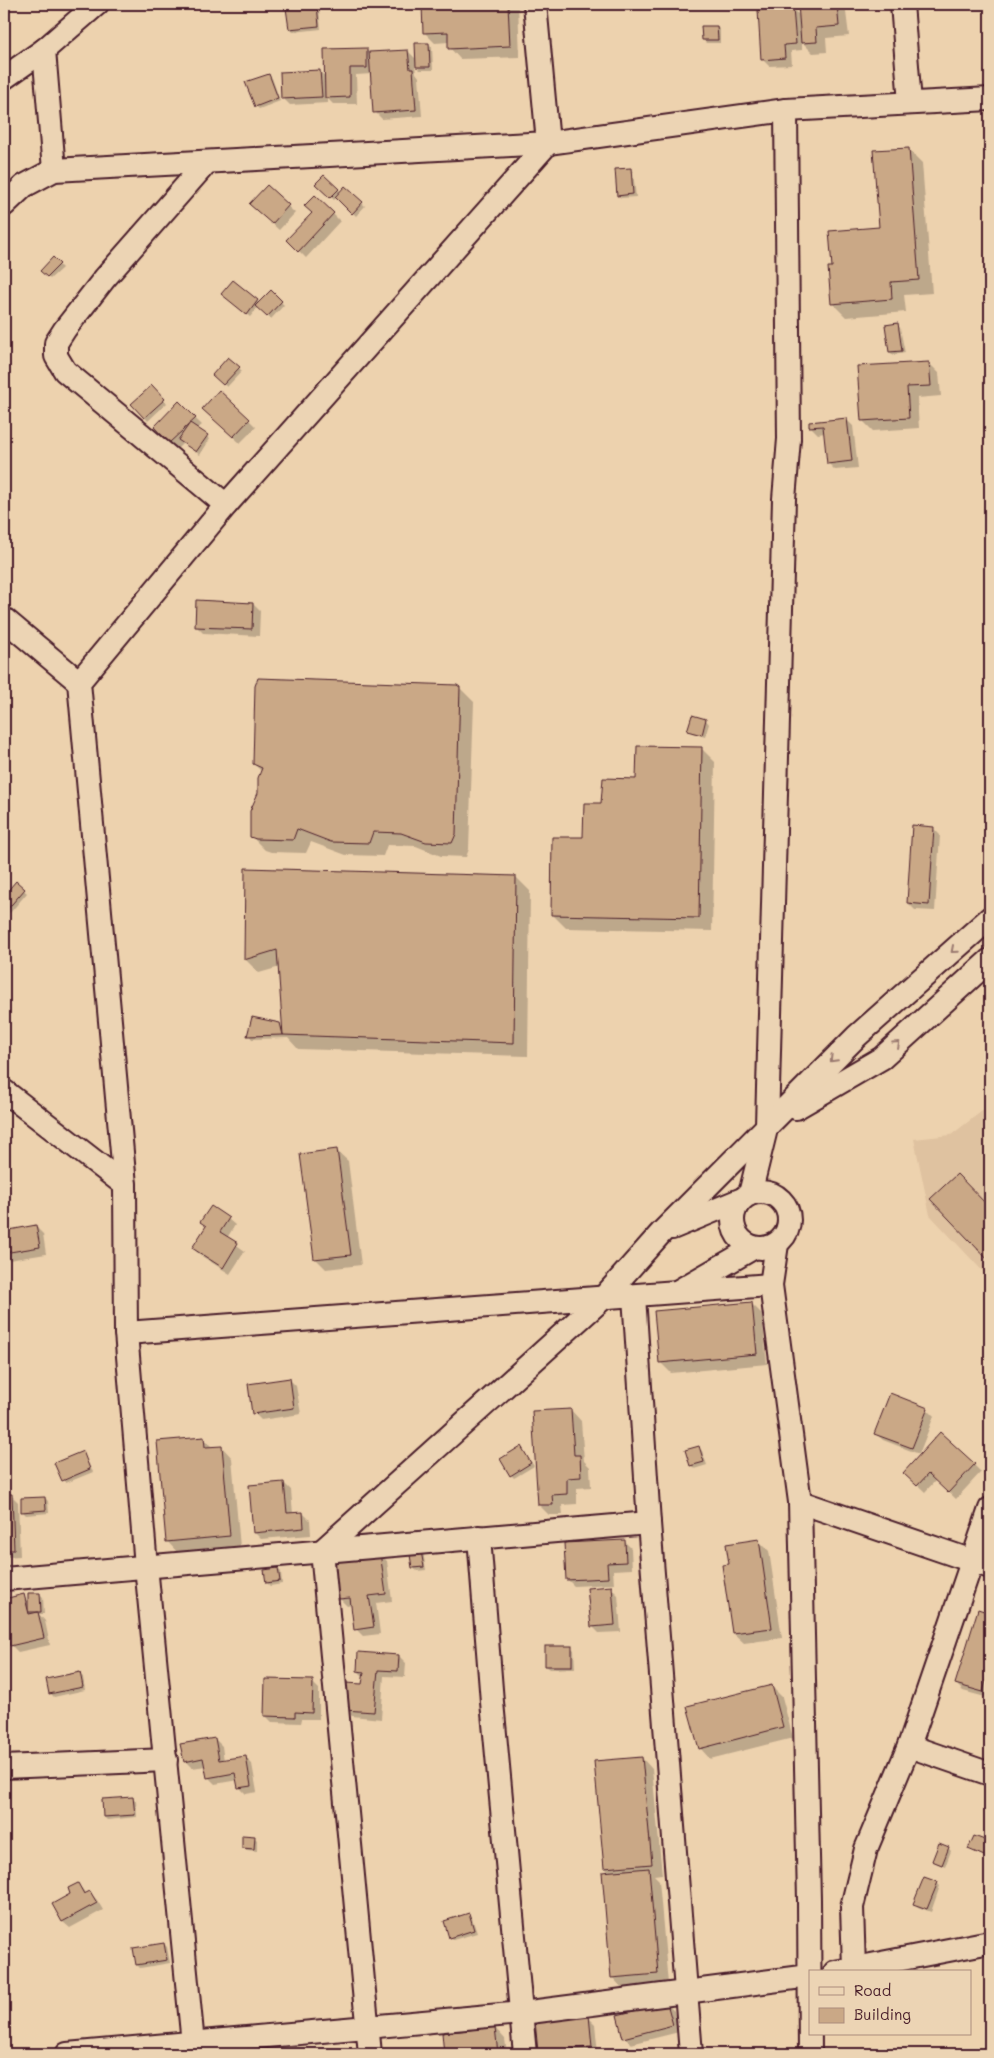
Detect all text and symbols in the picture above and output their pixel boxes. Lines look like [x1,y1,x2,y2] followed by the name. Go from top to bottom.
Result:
[950,944,959,953] one-way arrow
[892,1041,901,1050] one-way arrow
[830,1053,839,1062] one-way arrow
[809,1970,972,2036] legend
[854,1980,891,2000] text: Road
[854,2004,911,2024] text: Building

